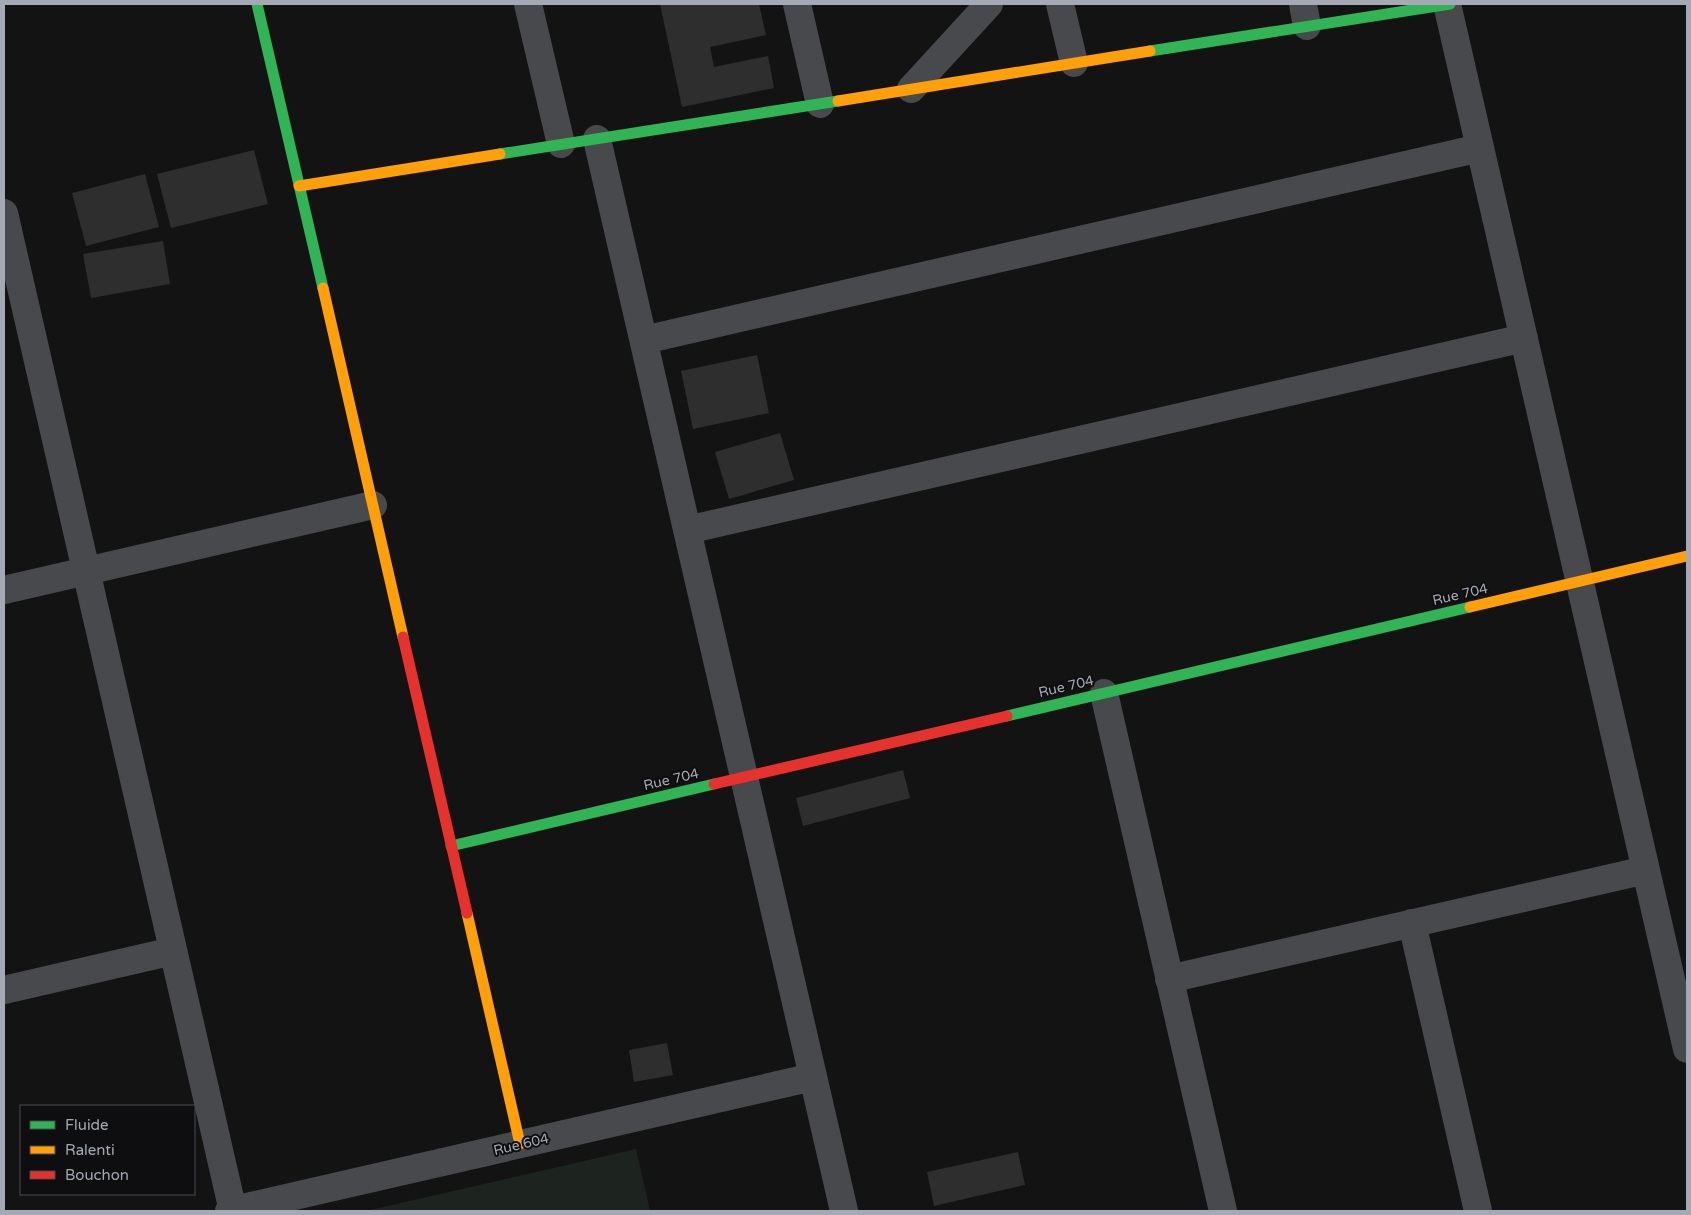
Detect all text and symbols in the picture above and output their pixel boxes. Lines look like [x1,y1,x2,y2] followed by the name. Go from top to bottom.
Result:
[1431,580,1490,609] street label: Rue 704
[1037,672,1096,701] street label: Rue 704
[642,765,701,794] street label: Rue 704
[20,1105,195,1195] legend
[65,1116,109,1134] text: Fluide
[492,1130,551,1159] street label: Rue 604
[65,1141,115,1159] text: Ralenti
[65,1166,129,1184] text: Bouchon

